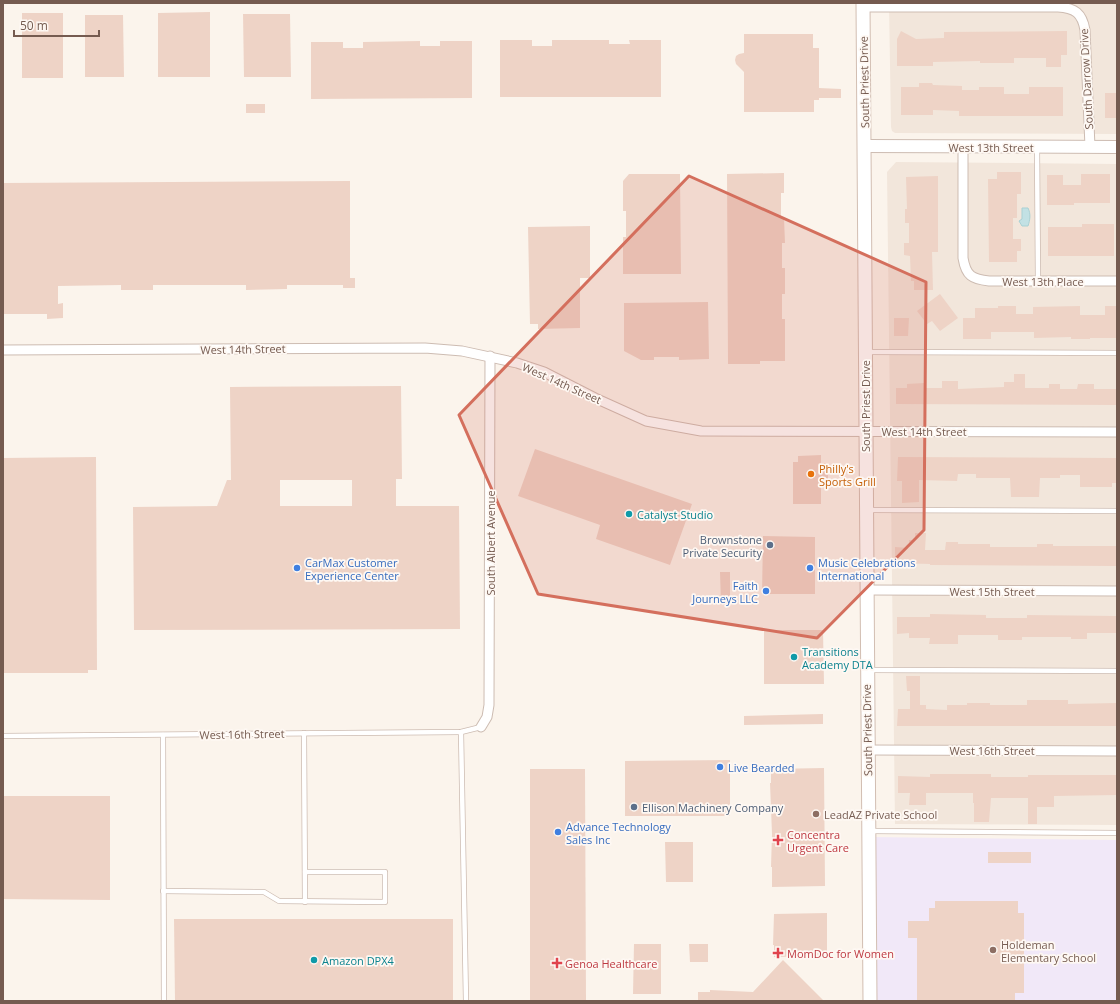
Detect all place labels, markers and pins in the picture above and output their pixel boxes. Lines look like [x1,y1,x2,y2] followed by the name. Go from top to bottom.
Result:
[819,461,876,489] place label: Philly's Sports Grill
[806,469,816,479] marker: Philly's Sports Grill
[637,507,714,522] place label: Catalyst Studio
[624,509,634,519] marker: Catalyst Studio
[683,532,762,560] place label: Brownstone Private Security
[765,540,775,550] marker: Brownstone Private Security
[305,555,399,583] place label: CarMax Customer Experience Center
[818,555,916,583] place label: Music Celebrations International
[292,563,302,573] marker: CarMax Customer Experience Center
[805,563,815,573] marker: Music Celebrations International
[691,578,758,606] place label: Faith Journeys LLC
[761,586,771,596] marker: Faith Journeys LLC
[802,644,873,672] place label: Transitions Academy DTA
[789,652,799,662] marker: Transitions Academy DTA
[728,760,795,775] place label: Live Bearded
[715,762,725,772] marker: Live Bearded
[642,800,784,815] place label: Ellison Machinery Company
[629,802,639,812] marker: Ellison Machinery Company
[824,807,937,822] place label: LeadAZ Private School
[811,809,821,819] marker: LeadAZ Private School
[566,819,671,847] place label: Advance Technology Sales Inc
[553,827,563,837] marker: Advance Technology Sales Inc
[787,827,849,855] place label: Concentra Urgent Care
[772,834,784,846] marker: Concentra Urgent Care
[1001,937,1096,965] place label: Holdeman Elementary School
[988,945,998,955] marker: Holdeman Elementary School
[787,946,894,961] place label: MomDoc for Women
[772,947,784,959] marker: MomDoc for Women
[322,953,395,968] place label: Amazon DPX4
[309,955,319,965] marker: Amazon DPX4
[565,956,657,971] place label: Genoa Healthcare
[552,958,562,968] marker: Genoa Healthcare

